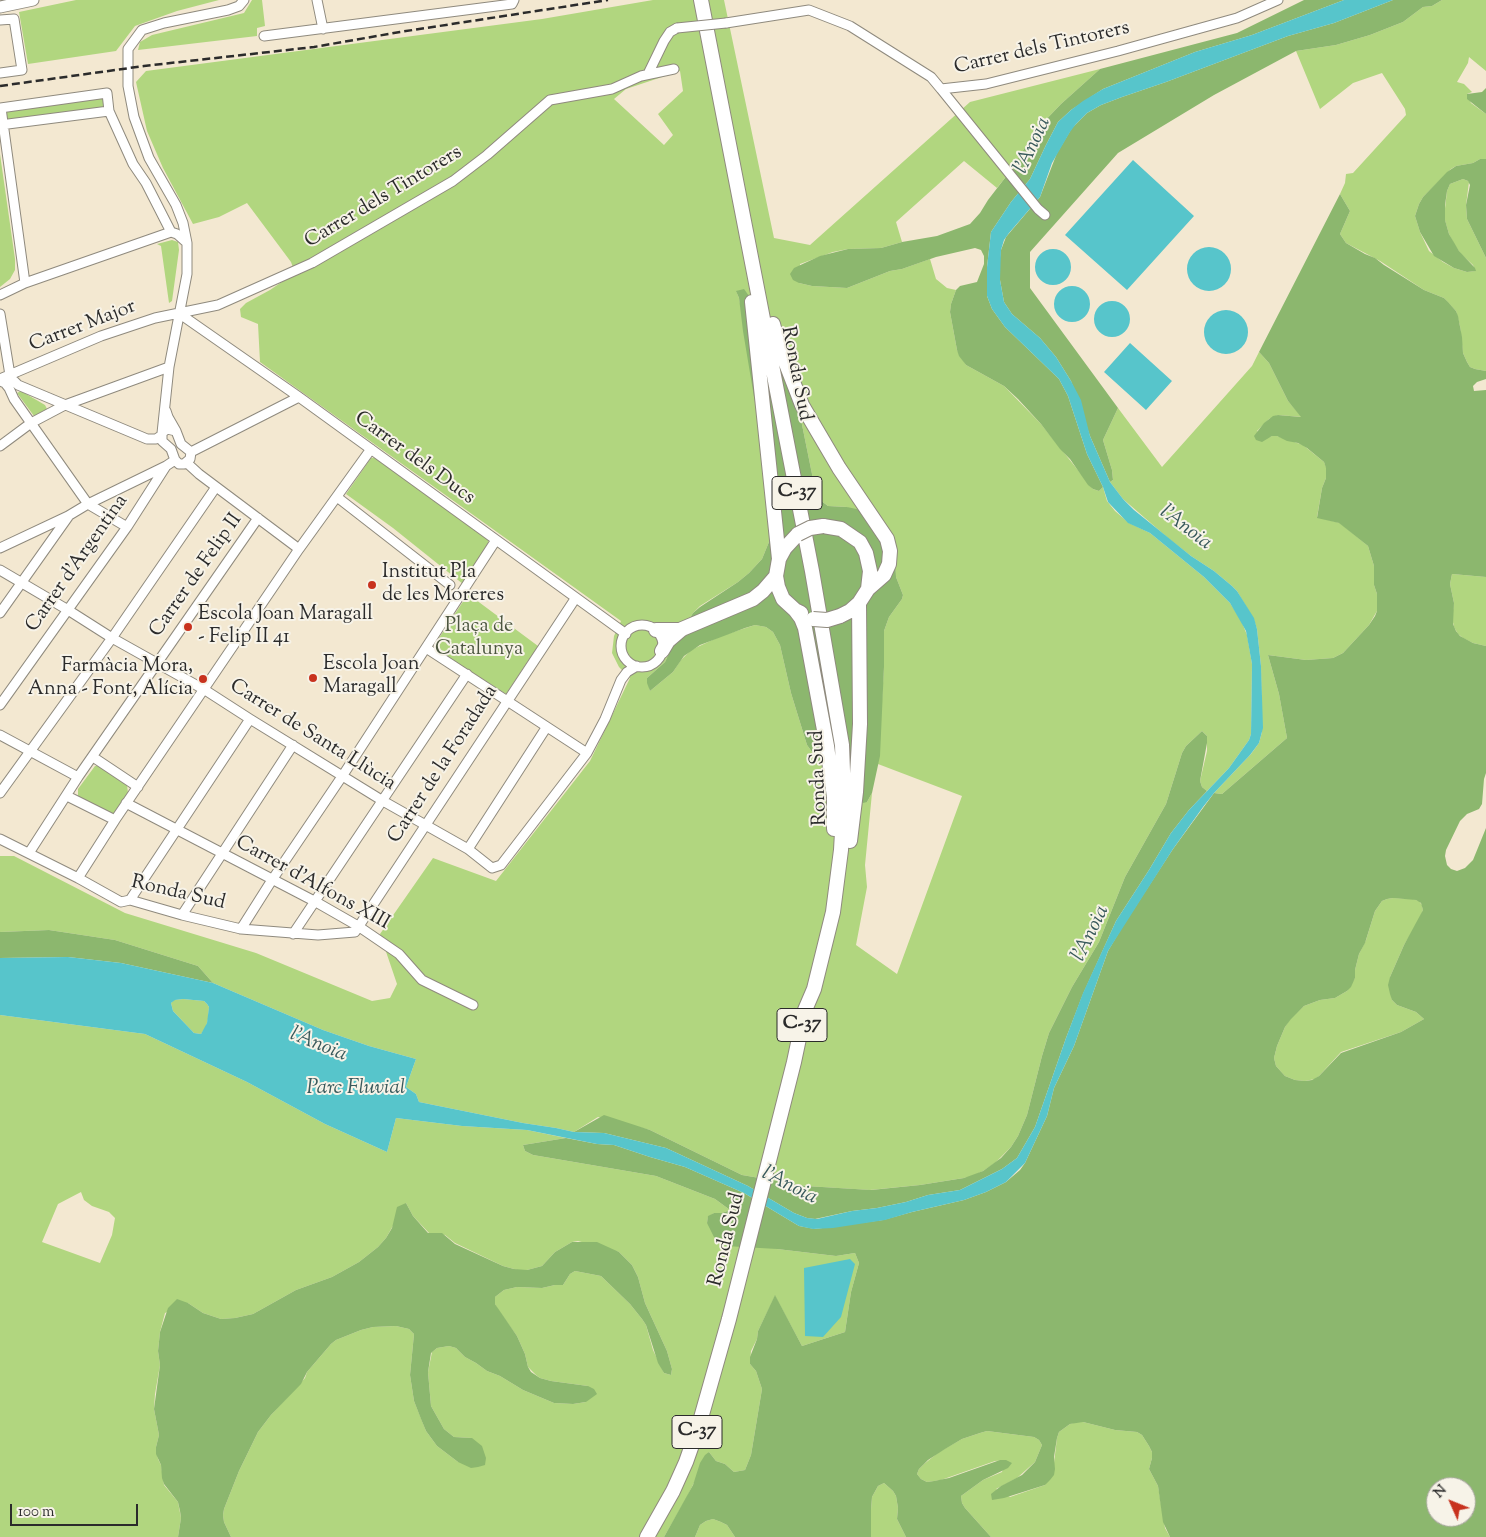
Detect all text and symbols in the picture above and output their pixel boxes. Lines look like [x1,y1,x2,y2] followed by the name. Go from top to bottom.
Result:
[952,17,1132,81] street label: Carrer dels Tintorers
[1010,114,1058,178] water label: l'Anoia
[301,142,467,254] street label: Carrer dels Tintorers
[26,296,140,358] street label: Carrer Major
[774,325,816,423] street label: Ronda Sud
[349,407,479,511] street label: Carrer dels Ducs
[772,476,822,509] road number: C-37
[22,491,134,637] street label: Carrer d'Argentina
[1154,501,1216,557] water label: l'Anoia
[146,510,248,642] street label: Carrer de Felip II
[382,562,504,609] place label: Institut Pla de les Moreres
[366,579,378,591] marker: Institut Pla de les Moreres
[198,604,373,651] place label: Escola Joan Maragall - Felip II 41
[435,616,523,663] park label: Plaça de Catalunya
[182,621,194,633] marker: Escola Joan Maragall - Felip II 41
[323,654,420,701] place label: Escola Joan Maragall
[28,656,193,703] place label: Farmàcia Mora, Anna - Font, Alícia
[307,672,319,684] marker: Escola Joan Maragall
[197,673,209,685] marker: Farmàcia Mora, Anna - Font, Alícia
[224,675,400,797] street label: Carrer de Santa Llùcia
[384,682,504,848] street label: Carrer de la Foradada
[806,730,834,826] street label: Ronda Sud
[231,832,393,936] street label: Carrer d'Alfons XIII
[129,872,227,916] street label: Ronda Sud
[1068,902,1116,966] water label: l'Anoia
[777,1008,827,1042] road number: C-37
[286,1023,350,1069] water label: l'Anoia
[306,1076,406,1102] water label: Parc Fluvial
[757,1162,821,1212] water label: l'Anoia
[705,1191,751,1289] street label: Ronda Sud
[672,1415,722,1448] road number: C-37
[1426,1477,1476,1527] north arrow
[1430,1481,1452,1503] text: N
[12,1494,140,1526] scale bar
[18,1502,54,1523] text: 100 m

